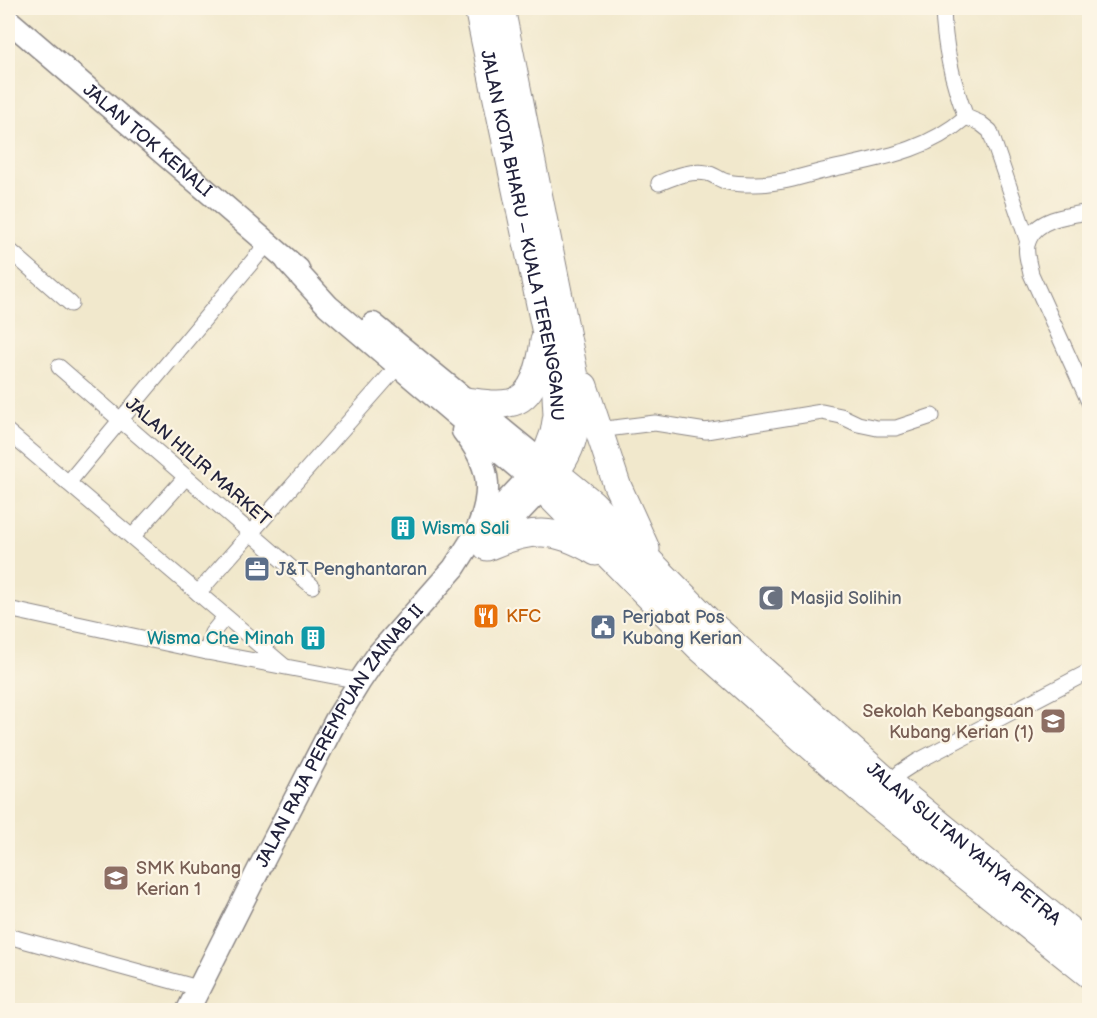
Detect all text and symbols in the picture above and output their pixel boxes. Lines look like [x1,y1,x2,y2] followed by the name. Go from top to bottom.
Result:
[477,48,568,421] street label: JALAN KOTA BHARU – KUALA TERENGGANU
[79,79,216,201] street label: JALAN TOK KENALI
[121,393,275,531] street label: JALAN HILIR MARKET
[388,513,418,543] building icon: Wisma Sali
[422,518,510,539] place label: Wisma Sali
[242,554,272,584] office icon: J&T Penghantaran
[276,559,427,580] place label: J&T Penghantaran
[756,583,786,613] mosque icon: Masjid Solihin
[790,588,902,609] place label: Masjid Solihin
[251,600,427,871] street label: JALAN RAJA PEREMPUAN ZAINAB II
[471,601,501,631] restaurant icon: KFC
[506,606,541,627] place label: KFC
[622,607,742,649] place label: Perjabat Pos Kubang Kerian
[588,612,618,642] public building icon: Perjabat Pos Kubang Kerian
[298,623,328,653] building icon: Wisma Che Minah
[147,628,294,649] place label: Wisma Che Minah
[862,701,1034,743] place label: Sekolah Kebangsaan Kubang Kerian (1)
[1038,706,1068,736] school or university icon: Sekolah Kebangsaan Kubang Kerian (1)
[862,758,1065,930] street label: JALAN SULTAN YAHYA PETRA
[136,858,241,900] place label: SMK Kubang Kerian 1
[101,863,131,893] school or university icon: SMK Kubang Kerian 1

